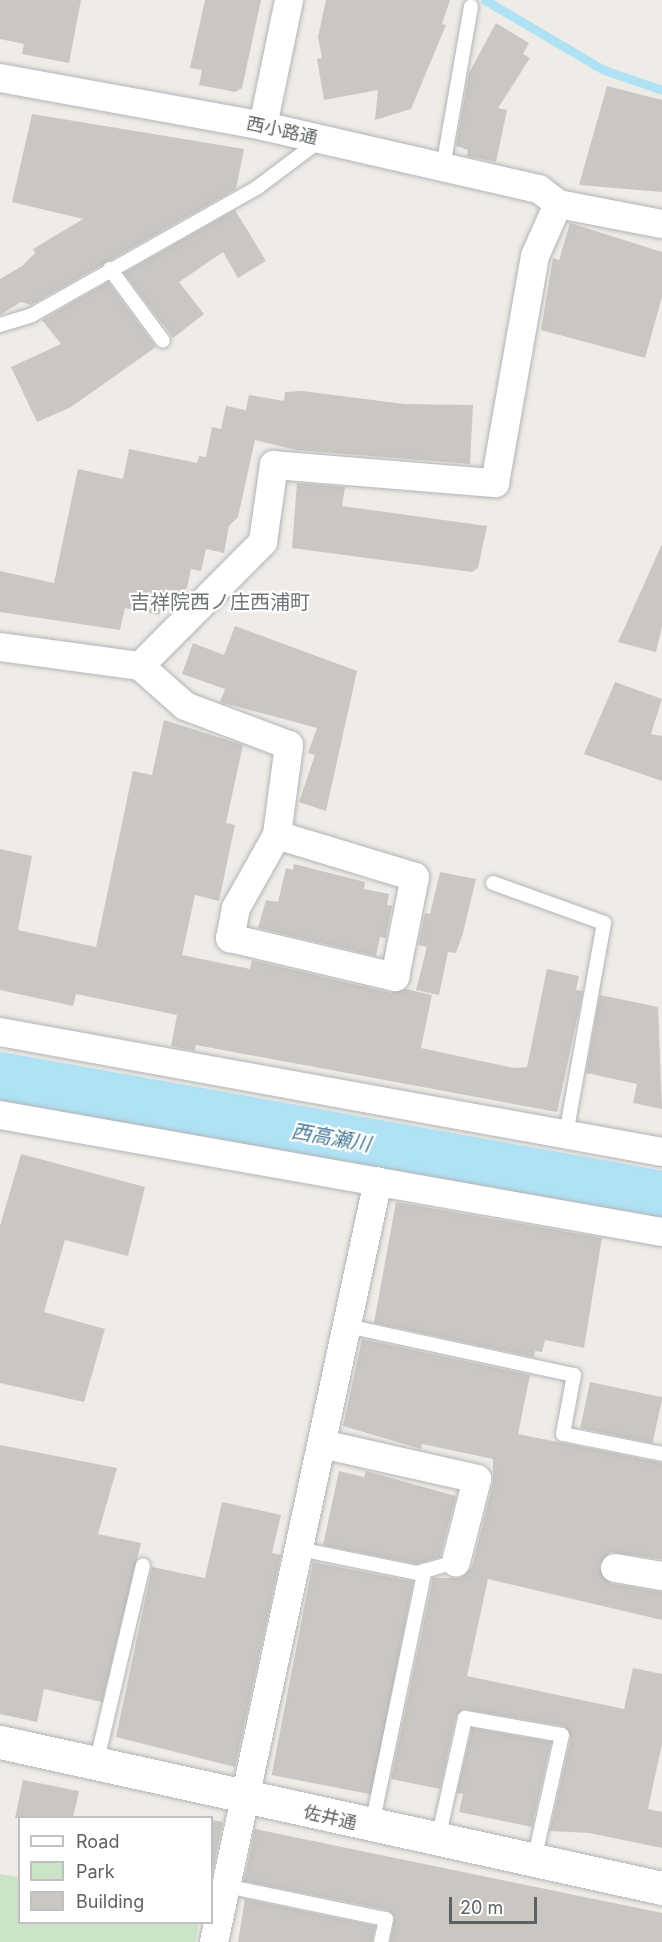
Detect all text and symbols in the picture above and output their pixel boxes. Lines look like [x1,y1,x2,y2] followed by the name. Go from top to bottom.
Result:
[245,113,319,149] street label: 西小路通
[130,590,310,614] district label: 吉祥院西ノ庄西浦町
[290,1119,372,1157] water label: 西高瀬川
[301,1801,359,1835] street label: 佐井通
[18,1816,213,1924] legend
[76,1831,119,1852] text: Road
[76,1861,115,1882] text: Park
[452,1885,540,1923] scale bar
[76,1891,144,1912] text: Building
[460,1897,503,1918] text: 20 m

